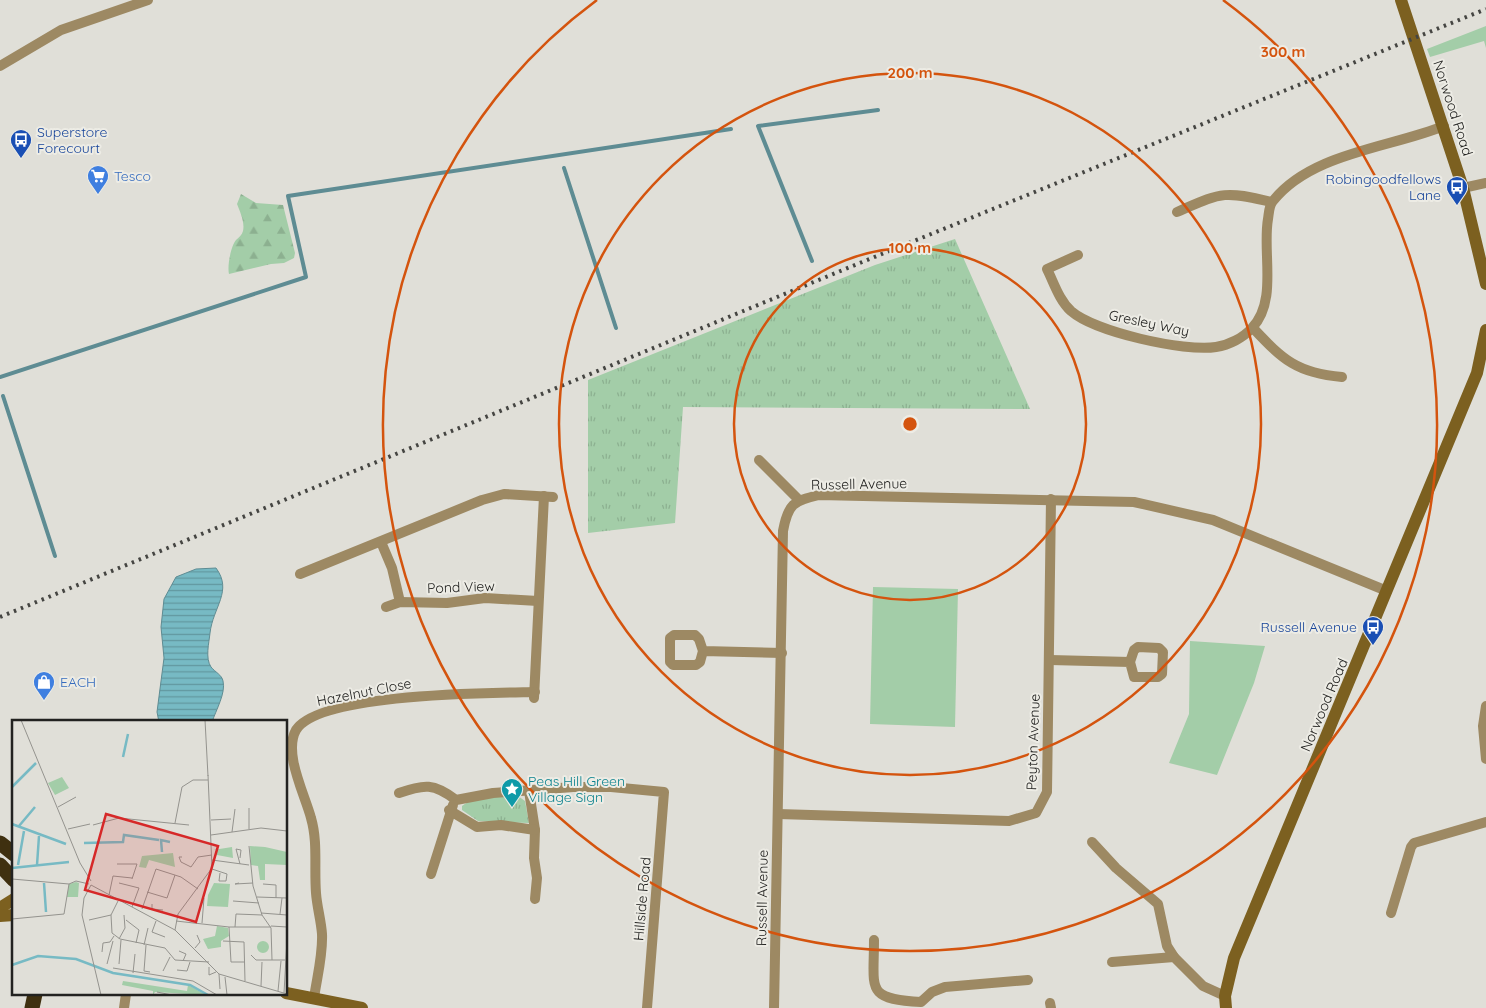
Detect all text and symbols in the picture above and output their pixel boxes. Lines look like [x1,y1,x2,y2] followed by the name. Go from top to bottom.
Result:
[1261,42,1305,61] text: 300 m
[1429,58,1477,158] street label: Norwood Road
[888,63,933,82] text: 200 m
[37,123,107,157] place label: Superstore Forecourt
[9,128,33,159] bus stop icon: Superstore Forecourt
[86,164,110,195] supermarket icon: Tesco
[114,167,151,185] place label: Tesco
[1326,170,1441,204] place label: Robingoodfellows Lane
[1445,175,1469,206] bus stop icon: Robingoodfellows Lane
[889,238,931,257] text: 100 m
[1107,306,1191,340] street label: Gresley Way
[901,415,919,433] centre of rings
[811,474,907,494] street label: Russell Avenue
[427,577,496,597] street label: Pond View
[1361,615,1385,646] bus stop icon: Russell Avenue
[1261,618,1357,636] place label: Russell Avenue
[1296,656,1352,754] street label: Norwood Road
[32,670,56,701] shop icon: EACH
[60,673,96,691] place label: EACH
[315,674,413,710] street label: Hazelnut Close
[1022,693,1044,791] street label: Peyton Avenue
[12,720,288,996] inset map
[528,772,625,806] place label: Peas Hill Green Village Sign
[500,777,524,808] place icon: Peas Hill Green Village Sign
[752,850,772,946] street label: Russell Avenue
[629,856,655,942] street label: Hillside Road

